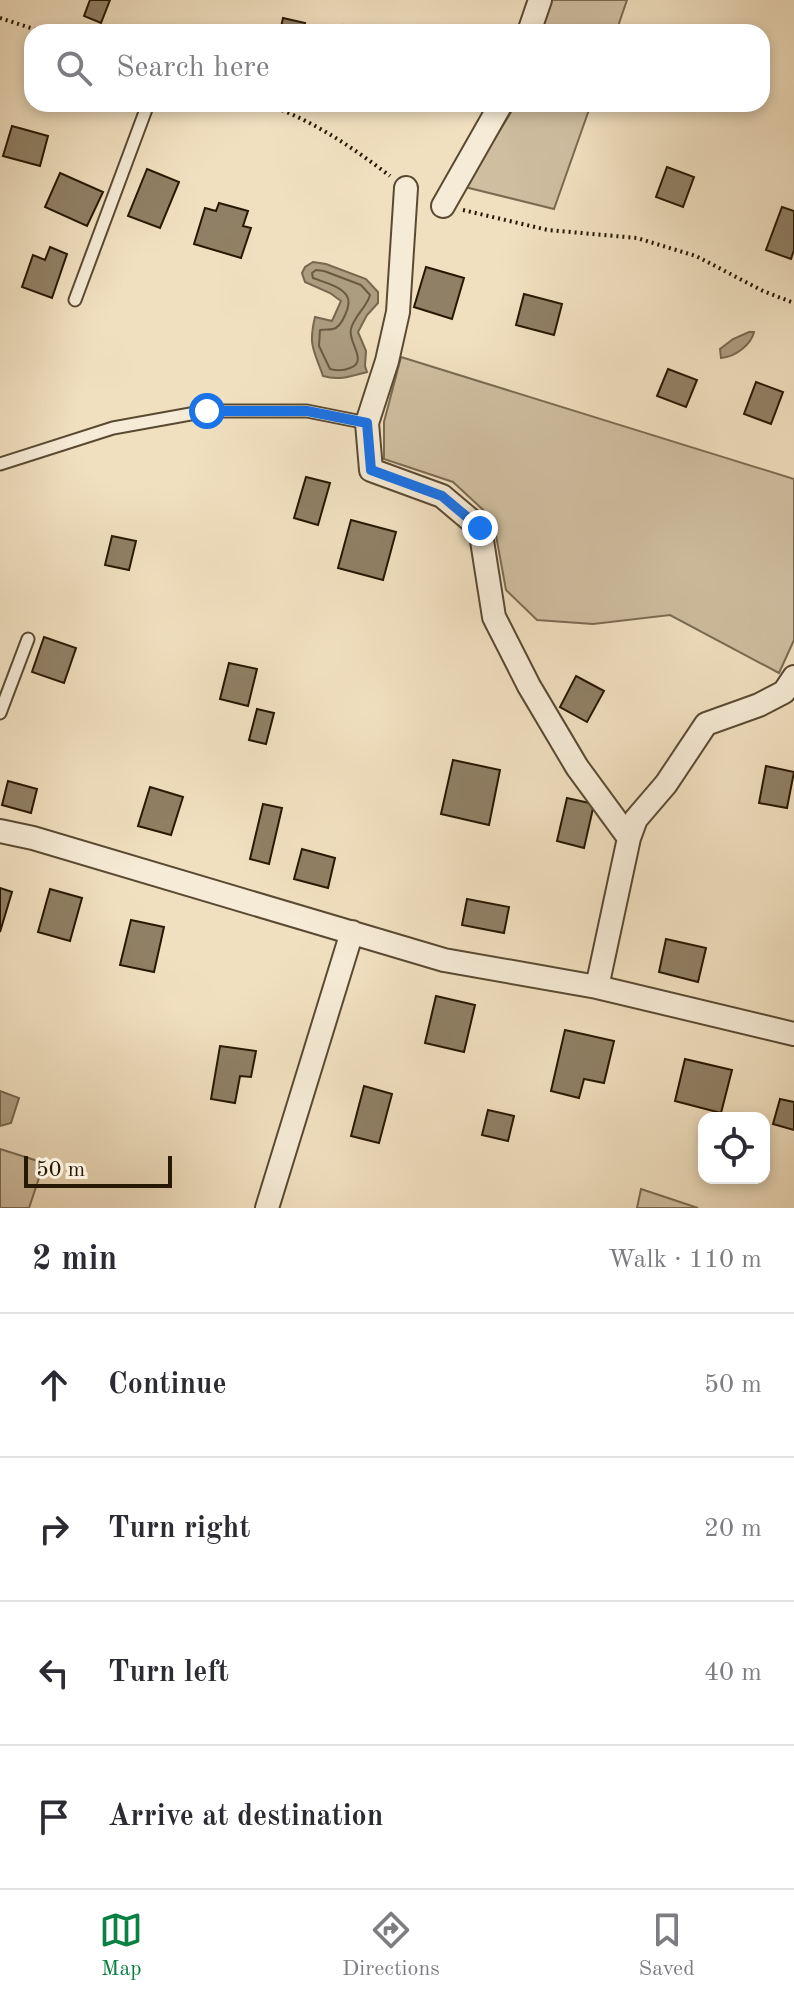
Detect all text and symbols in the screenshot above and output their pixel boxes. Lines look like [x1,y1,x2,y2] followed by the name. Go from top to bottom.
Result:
[24,24,770,112] search box
[52,46,96,90] icon: search
[116,53,270,83] text: Search here
[189,393,225,429] route start
[462,510,498,546] route end
[698,1112,770,1184] map controls
[698,1112,770,1184] button: locate
[24,1152,172,1188] scale bar
[36,1159,85,1181] text: 50 m
[32,1243,117,1277] text: 2 min
[608,1247,762,1273] text: Walk · 110 m
[32,1363,76,1407] icon: ahead
[108,1370,227,1400] text: Continue
[704,1372,762,1398] text: 50 m
[32,1507,76,1551] icon: right
[108,1514,250,1544] text: Turn right
[704,1516,762,1542] text: 20 m
[32,1651,76,1695] icon: left
[108,1658,229,1688] text: Turn left
[704,1660,762,1686] text: 40 m
[32,1795,76,1839] icon: arrive
[108,1802,383,1832] text: Arrive at destination
[99,1908,143,1983] tab: Map
[342,1908,440,1983] tab: Directions
[639,1908,695,1983] tab: Saved

